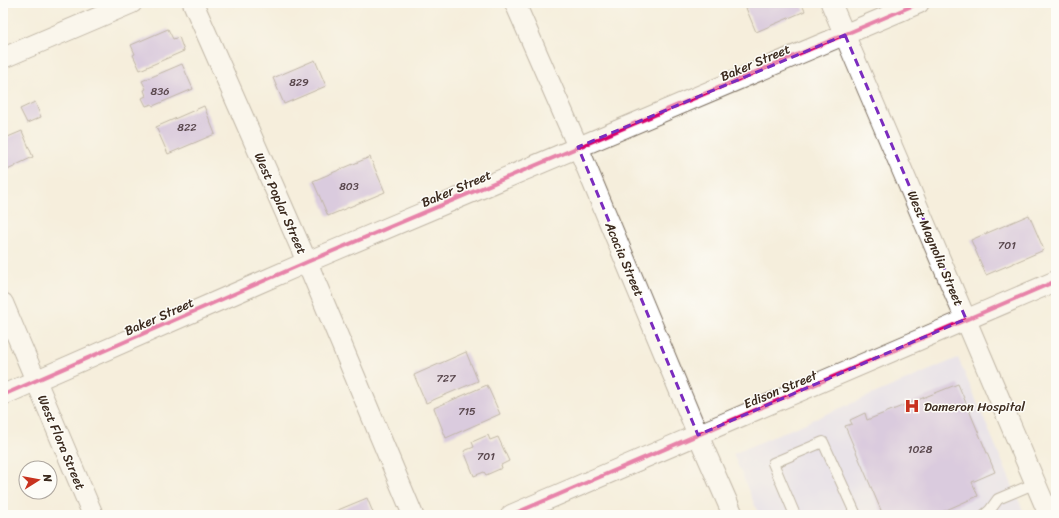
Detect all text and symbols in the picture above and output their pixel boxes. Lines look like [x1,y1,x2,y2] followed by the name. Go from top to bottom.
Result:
[716,37,794,88] street label: Baker Street
[289,73,309,92] house number: 829
[151,82,169,101] house number: 836
[177,118,197,137] house number: 822
[248,148,313,258] street label: West Poplar Street
[417,163,495,214] street label: Baker Street
[339,177,359,196] house number: 803
[901,187,970,310] street label: West Magnolia Street
[598,217,651,300] street label: Acacia Street
[998,236,1016,255] house number: 701
[121,291,198,342] street label: Baker Street
[740,363,821,415] street label: Edison Street
[437,369,456,388] house number: 727
[31,391,92,494] street label: West Flora Street
[924,395,1025,418] place label: Dameron Hospital
[903,397,921,415] hospital icon: Dameron Hospital
[458,402,476,421] house number: 715
[908,440,933,459] house number: 1028
[477,447,495,466] house number: 701
[18,460,58,500] north arrow
[37,472,57,484] text: N

